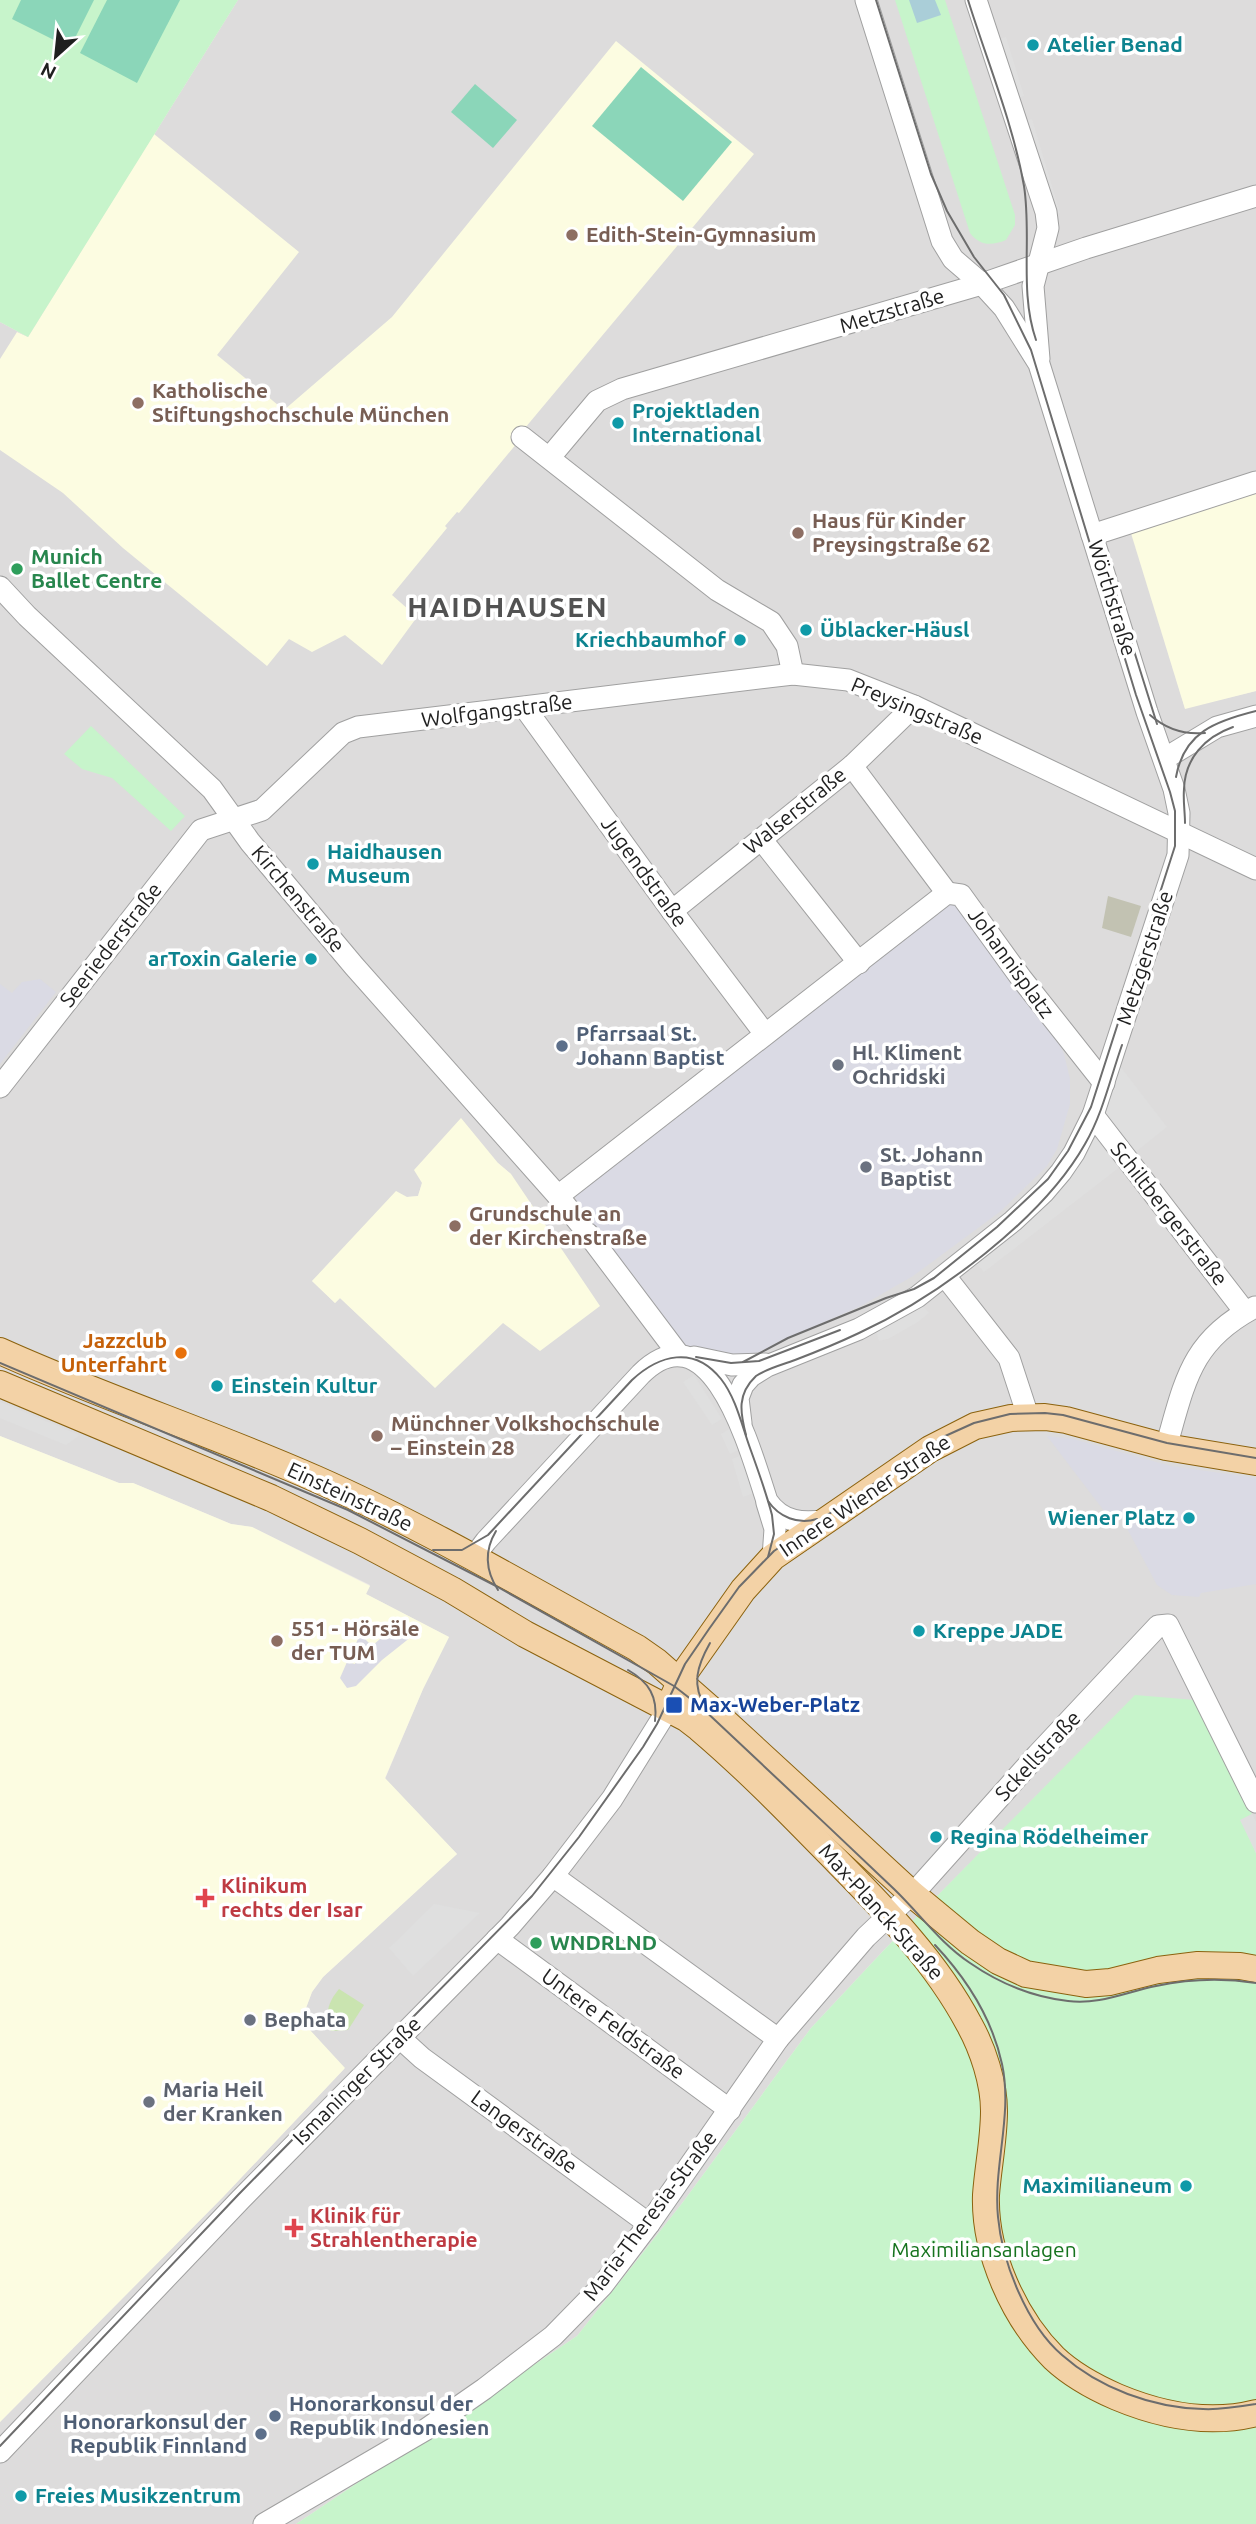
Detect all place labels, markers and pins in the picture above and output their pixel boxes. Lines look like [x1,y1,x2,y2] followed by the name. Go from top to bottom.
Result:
[1047,32,1183,56] place label: Atelier Benad
[1025,37,1041,53] marker: Atelier Benad
[586,222,816,246] place label: Edith-Stein-Gymnasium
[564,227,580,243] marker: Edith-Stein-Gymnasium
[152,378,449,426] place label: Katholische Stiftungshochschule München
[130,395,146,411] marker: Katholische Stiftungshochschule München
[632,398,761,446] place label: Projektladen International
[610,415,626,431] marker: Projektladen International
[812,508,991,556] place label: Haus für Kinder Preysingstraße 62
[790,525,806,541] marker: Haus für Kinder Preysingstraße 62
[31,544,162,592] place label: Munich Ballet Centre
[9,561,25,577] marker: Munich Ballet Centre
[820,617,969,641] place label: Üblacker-Häusl
[798,622,814,638] marker: Üblacker-Häusl
[575,627,726,651] place label: Kriechbaumhof
[732,632,748,648] marker: Kriechbaumhof
[327,839,442,887] place label: Haidhausen Museum
[305,856,321,872] marker: Haidhausen Museum
[148,946,297,970] place label: arToxin Galerie
[303,951,319,967] marker: arToxin Galerie
[576,1021,725,1069] place label: Pfarrsaal St. Johann Baptist
[554,1038,570,1054] marker: Pfarrsaal St. Johann Baptist
[852,1040,962,1088] place label: Hl. Kliment Ochridski
[830,1057,846,1073] marker: Hl. Kliment Ochridski
[880,1142,983,1190] place label: St. Johann Baptist
[858,1159,874,1175] marker: St. Johann Baptist
[469,1201,647,1249] place label: Grundschule an der Kirchenstraße
[447,1218,463,1234] marker: Grundschule an der Kirchenstraße
[61,1328,167,1376] place label: Jazzclub Unterfahrt
[173,1345,189,1361] marker: Jazzclub Unterfahrt
[231,1373,378,1397] place label: Einstein Kultur
[209,1378,225,1394] marker: Einstein Kultur
[391,1411,660,1459] place label: Münchner Volkshochschule – Einstein 28
[369,1428,385,1444] marker: Münchner Volkshochschule – Einstein 28
[1048,1505,1175,1529] place label: Wiener Platz
[1181,1510,1197,1526] marker: Wiener Platz
[291,1616,420,1664] place label: 551 - Hörsäle der TUM
[933,1618,1063,1642] place label: Kreppe JADE
[911,1623,927,1639] marker: Kreppe JADE
[269,1633,285,1649] marker: 551 - Hörsäle der TUM
[690,1692,860,1716] place label: Max-Weber-Platz
[664,1695,684,1715] marker: Max-Weber-Platz
[950,1824,1149,1848] place label: Regina Rödelheimer
[928,1829,944,1845] marker: Regina Rödelheimer
[221,1873,363,1921] place label: Klinikum rechts der Isar
[195,1888,215,1908] marker: Klinikum rechts der Isar
[550,1930,657,1954] place label: WNDRLND
[528,1935,544,1951] marker: WNDRLND
[264,2007,346,2031] place label: Bephata
[242,2012,258,2028] marker: Bephata
[163,2077,283,2125] place label: Maria Heil der Kranken
[141,2094,157,2110] marker: Maria Heil der Kranken
[1022,2173,1172,2197] place label: Maximilianeum
[1178,2178,1194,2194] marker: Maximilianeum
[310,2203,478,2251] place label: Klinik für Strahlentherapie
[284,2218,304,2238] marker: Klinik für Strahlentherapie
[289,2391,489,2439] place label: Honorarkonsul der Republik Indonesien
[267,2408,283,2424] marker: Honorarkonsul der Republik Indonesien
[63,2409,247,2457] place label: Honorarkonsul der Republik Finnland
[253,2426,269,2442] marker: Honorarkonsul der Republik Finnland
[35,2483,241,2507] place label: Freies Musikzentrum
[13,2488,29,2504] marker: Freies Musikzentrum

